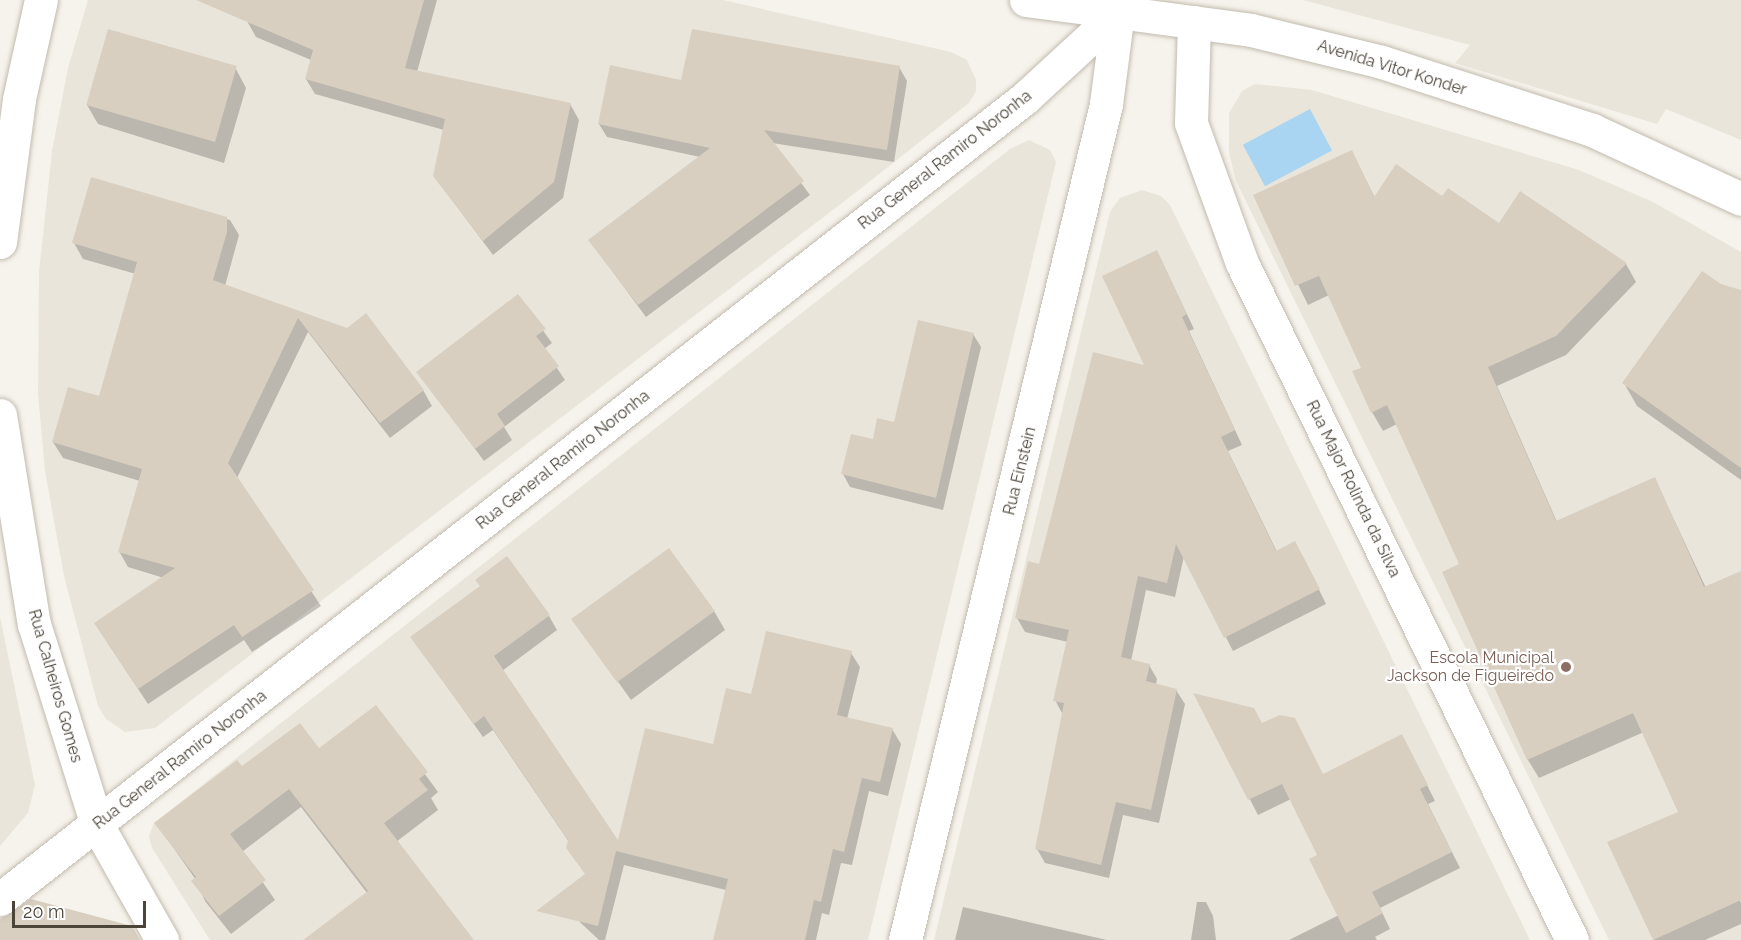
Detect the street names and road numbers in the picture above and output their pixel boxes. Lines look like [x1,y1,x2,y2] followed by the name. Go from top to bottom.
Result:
[1315,36,1469,100] street label: Avenida Vitor Konder
[854,86,1036,234] street label: Rua General Ramiro Noronha
[472,386,654,534] street label: Rua General Ramiro Noronha
[1302,397,1404,581] street label: Rua Major Rolinda da Silva
[1000,425,1040,517] street label: Rua Einstein
[24,607,86,765] street label: Rua Calheiros Gomes
[89,686,271,834] street label: Rua General Ramiro Noronha

